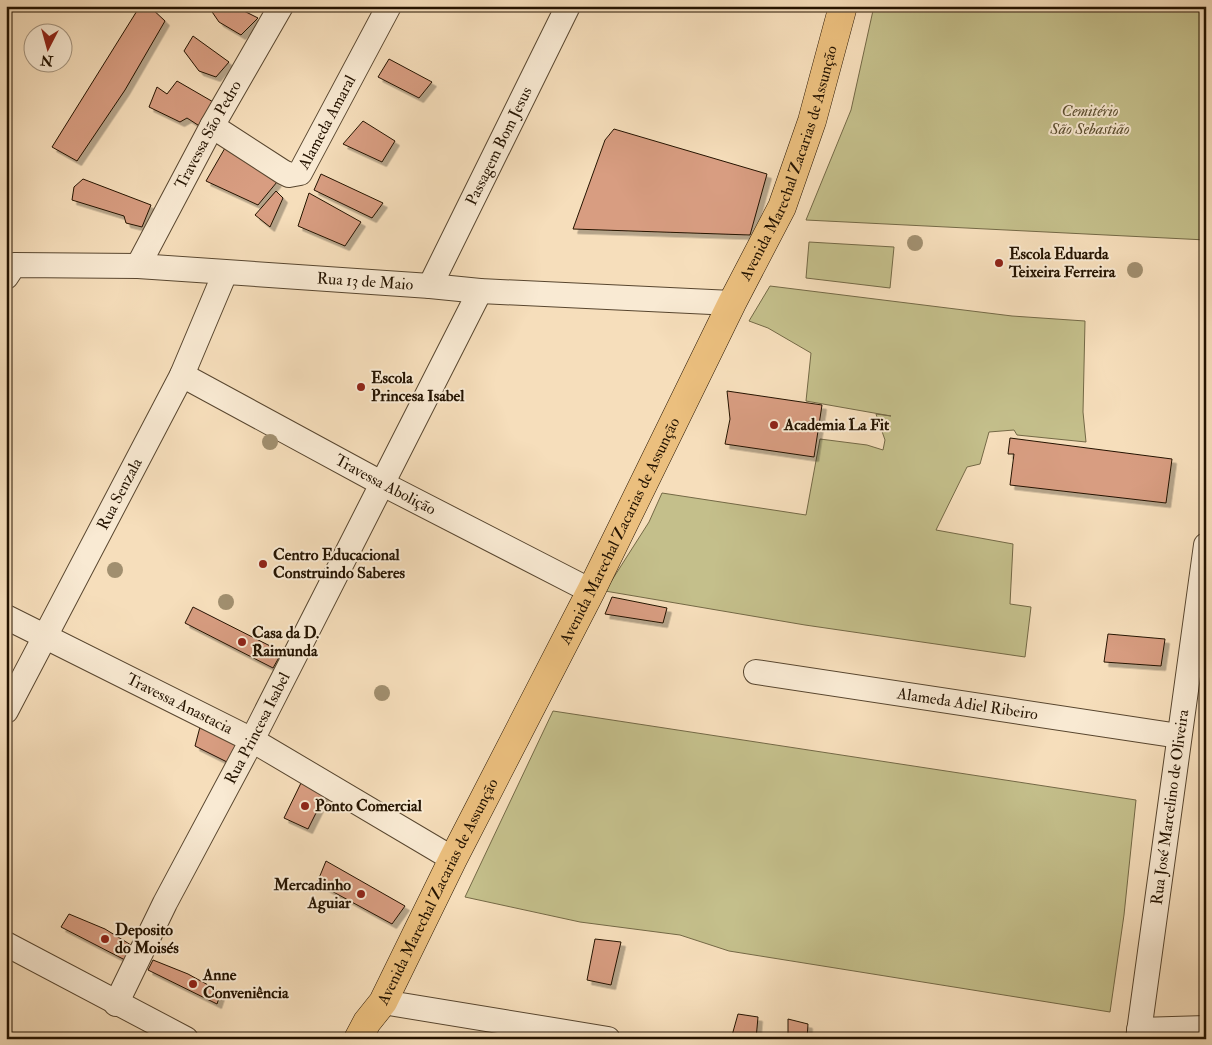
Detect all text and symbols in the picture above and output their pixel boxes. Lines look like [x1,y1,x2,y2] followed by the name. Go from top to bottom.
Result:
[22,22,72,72] north arrow
[735,43,842,285] street label: Avenida Marechal Zacarias de Assunção
[39,51,55,70] text: N
[293,72,360,174] street label: Alameda Amaral
[171,77,246,192] street label: Travessa São Pedro
[461,84,537,209] street label: Passagem Bom Jesus
[1049,101,1130,139] park label: Cemitério São Sebastião
[1008,244,1116,282] place label: Escola Eduarda Teixeira Ferreira
[993,257,1005,269] marker: Escola Eduarda Teixeira Ferreira
[316,268,414,295] street label: Rua 13 de Maio
[371,368,465,406] place label: Escola Princesa Isabel
[355,381,367,393] marker: Escola Princesa Isabel
[555,414,684,649] street label: Avenida Marechal Zacarias de Assunção
[783,415,890,435] place label: Academia La Fit
[768,419,780,431] marker: Academia La Fit
[331,450,439,520] street label: Travessa Abolição
[93,454,147,533] street label: Rua Senzala
[273,545,406,583] place label: Centro Educacional Construindo Saberes
[257,558,269,570] marker: Centro Educacional Construindo Saberes
[252,623,319,661] place label: Casa da D. Raimunda
[236,636,248,648] marker: Casa da D. Raimunda
[123,669,236,739] street label: Travessa Anastacia
[220,669,295,788] street label: Rua Princesa Isabel
[895,683,1040,725] street label: Alameda Adiel Ribeiro
[1147,708,1193,906] street label: Rua José Marcelino de Oliveira
[373,775,503,1009] street label: Avenida Marechal Zacarias de Assunção
[315,796,423,816] place label: Ponto Comercial
[299,800,311,812] marker: Ponto Comercial
[273,875,352,914] place label: Mercadinho Aguiar
[355,888,367,900] marker: Mercadinho Aguiar
[115,920,179,958] place label: Deposito do Moisés
[99,933,111,945] marker: Deposito do Moisés
[202,965,289,1003] place label: Anne Conveniência
[187,978,199,990] marker: Anne Conveniência

